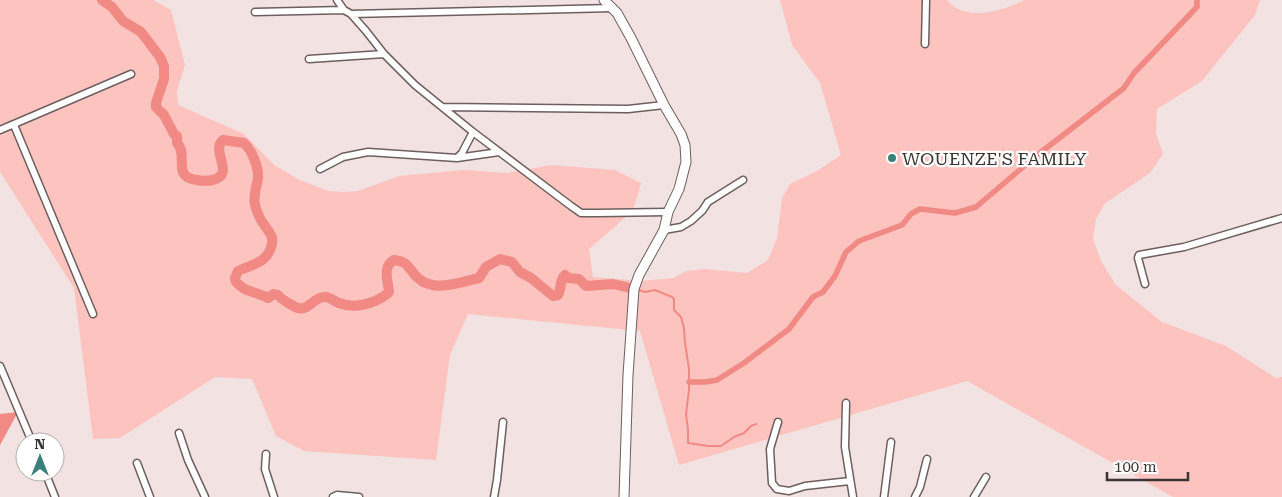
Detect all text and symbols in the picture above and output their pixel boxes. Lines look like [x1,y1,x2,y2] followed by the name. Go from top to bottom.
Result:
[902,148,1087,169] place label: WOUENZE'S FAMILY
[886,152,898,164] marker: WOUENZE'S FAMILY
[15,432,65,482] north arrow
[35,436,46,452] text: N
[1107,450,1188,482] scale bar
[1114,458,1157,476] text: 100 m

